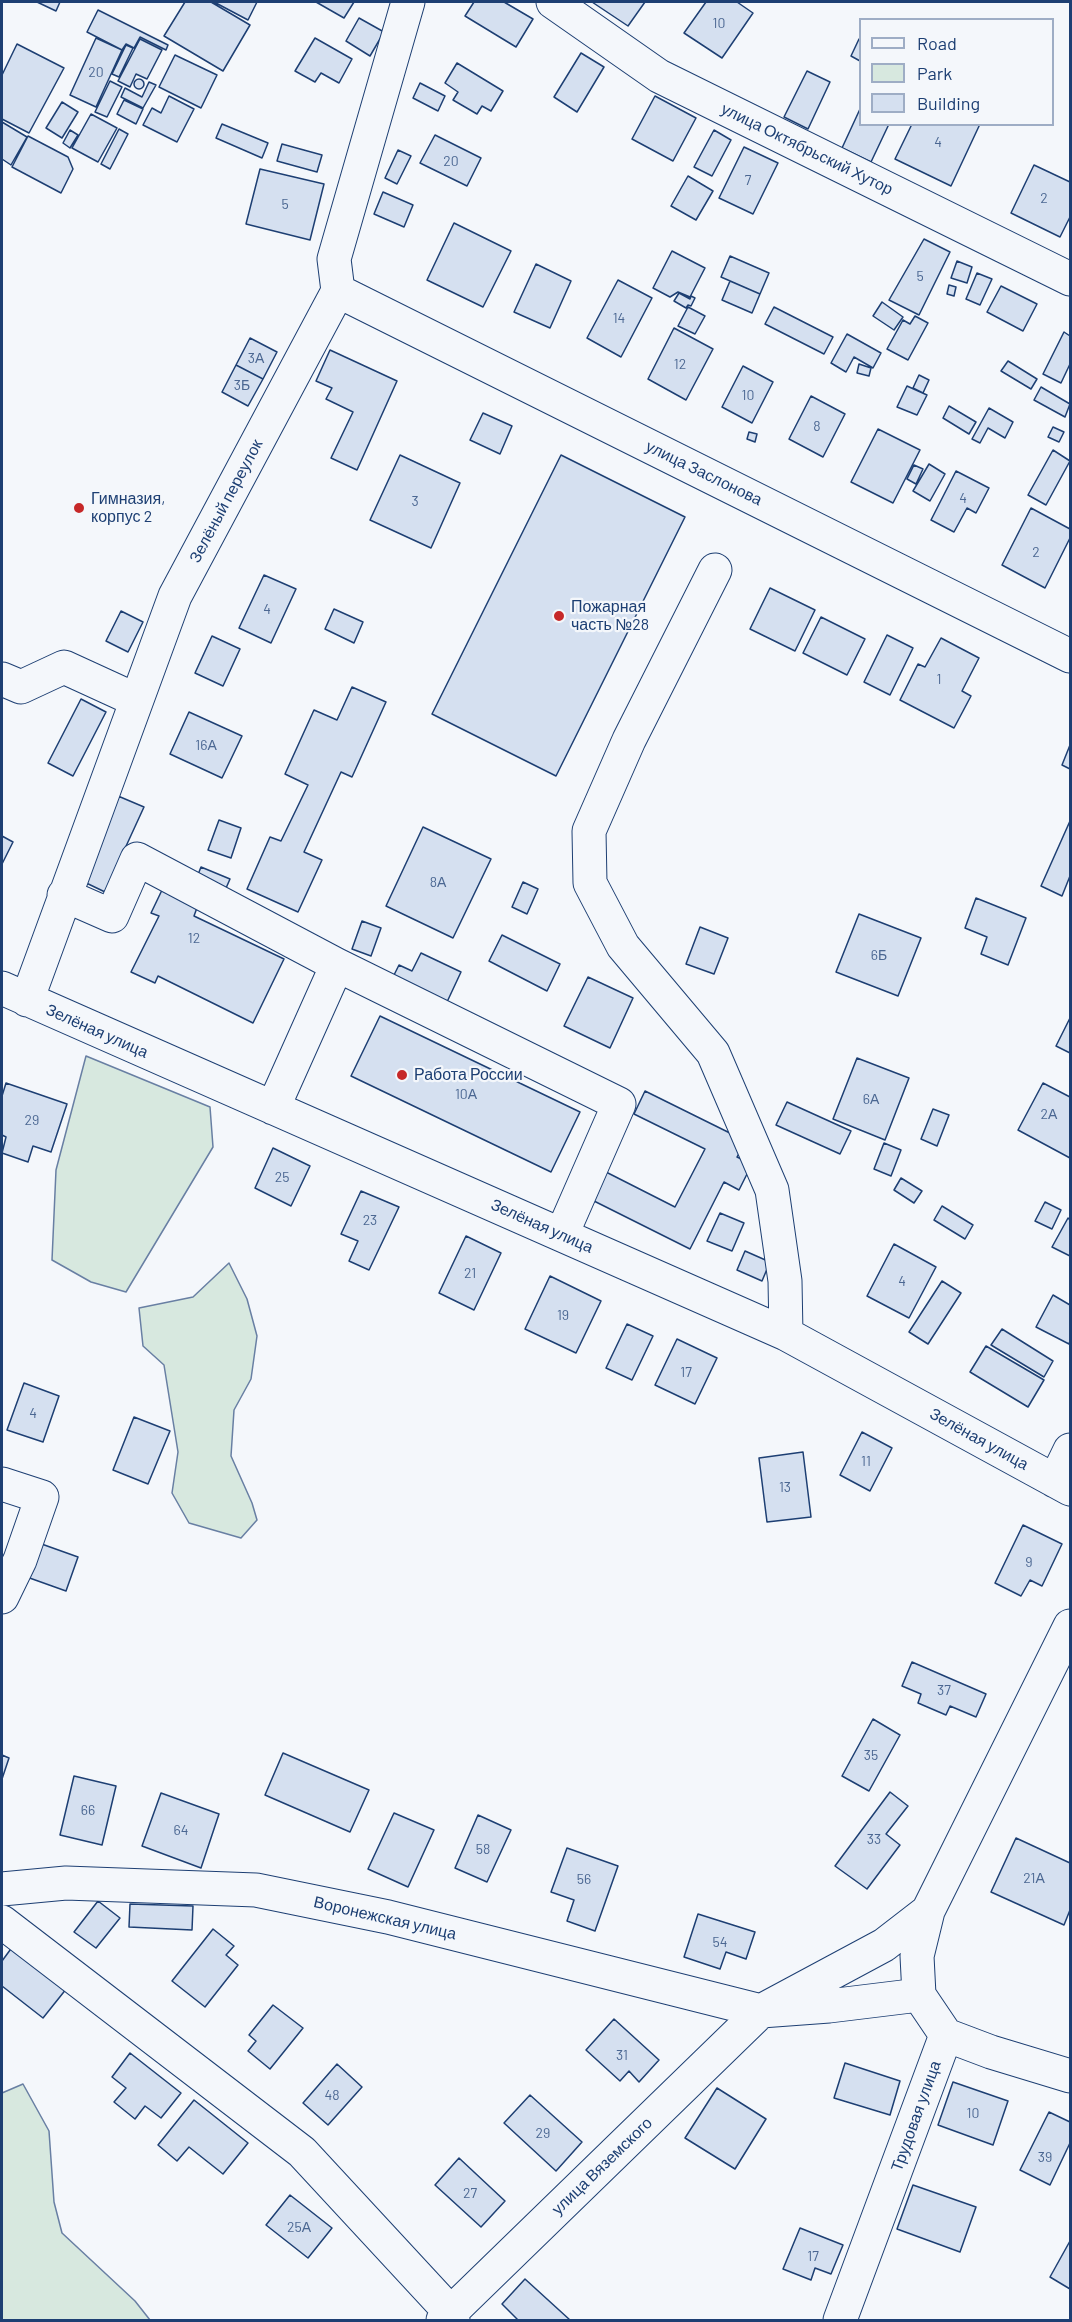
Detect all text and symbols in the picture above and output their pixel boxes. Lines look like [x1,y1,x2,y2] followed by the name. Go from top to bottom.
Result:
[713,15,725,31] house number: 10
[859,18,1054,126] legend
[917,32,957,54] text: Road
[917,62,952,84] text: Park
[88,64,104,80] house number: 20
[917,92,980,114] text: Building
[718,99,896,199] street label: улица Октябрьский Хутор
[934,134,942,150] house number: 4
[443,153,459,169] house number: 20
[745,172,751,188] house number: 7
[1040,190,1048,206] house number: 2
[281,196,289,212] house number: 5
[916,268,924,284] house number: 5
[613,310,625,326] house number: 14
[248,350,264,366] house number: 3А
[674,356,686,372] house number: 12
[234,377,250,393] house number: 3Б
[742,387,754,403] house number: 10
[813,418,821,434] house number: 8
[185,436,267,566] street label: Зелёный переулок
[643,437,765,509] street label: улица Заслонова
[91,489,165,527] place label: Гимназия, корпус 2
[959,490,967,506] house number: 4
[411,493,419,509] house number: 3
[72,501,86,515] marker: Гимназия, корпус 2
[1032,544,1040,560] house number: 2
[571,597,649,635] place label: Пожарная часть №28
[263,601,271,617] house number: 4
[552,609,566,623] marker: Пожарная часть №28
[937,671,941,687] house number: 1
[195,737,217,753] house number: 16А
[430,874,446,890] house number: 8А
[188,930,200,946] house number: 12
[871,947,887,963] house number: 6Б
[43,1000,151,1062] street label: Зелёная улица
[414,1065,523,1085] place label: Работа России
[395,1068,409,1082] marker: Работа России
[455,1086,477,1102] house number: 10А
[863,1091,879,1107] house number: 6А
[1041,1106,1057,1122] house number: 2А
[25,1112,39,1128] house number: 29
[275,1169,289,1185] house number: 25
[488,1195,596,1257] street label: Зелёная улица
[363,1212,377,1228] house number: 23
[464,1265,476,1281] house number: 21
[898,1273,906,1289] house number: 4
[557,1307,569,1323] house number: 19
[680,1364,692,1380] house number: 17
[926,1404,1032,1474] street label: Зелёная улица
[29,1405,37,1421] house number: 4
[861,1453,871,1469] house number: 11
[779,1479,791,1495] house number: 13
[1025,1554,1033,1570] house number: 9
[937,1682,951,1698] house number: 37
[864,1747,878,1763] house number: 35
[81,1802,95,1818] house number: 66
[174,1822,188,1838] house number: 64
[867,1831,881,1847] house number: 33
[476,1841,490,1857] house number: 58
[1023,1870,1045,1886] house number: 21А
[577,1871,591,1887] house number: 56
[312,1892,458,1944] street label: Воронежская улица
[713,1934,727,1950] house number: 54
[616,2047,628,2063] house number: 31
[887,2058,945,2174] street label: Трудовая улица
[324,2087,340,2103] house number: 48
[967,2105,979,2121] house number: 10
[548,2113,656,2219] street label: улица Вяземского
[536,2125,550,2141] house number: 29
[1038,2149,1052,2165] house number: 39
[463,2185,477,2201] house number: 27
[287,2219,311,2235] house number: 25А
[807,2248,819,2264] house number: 17

